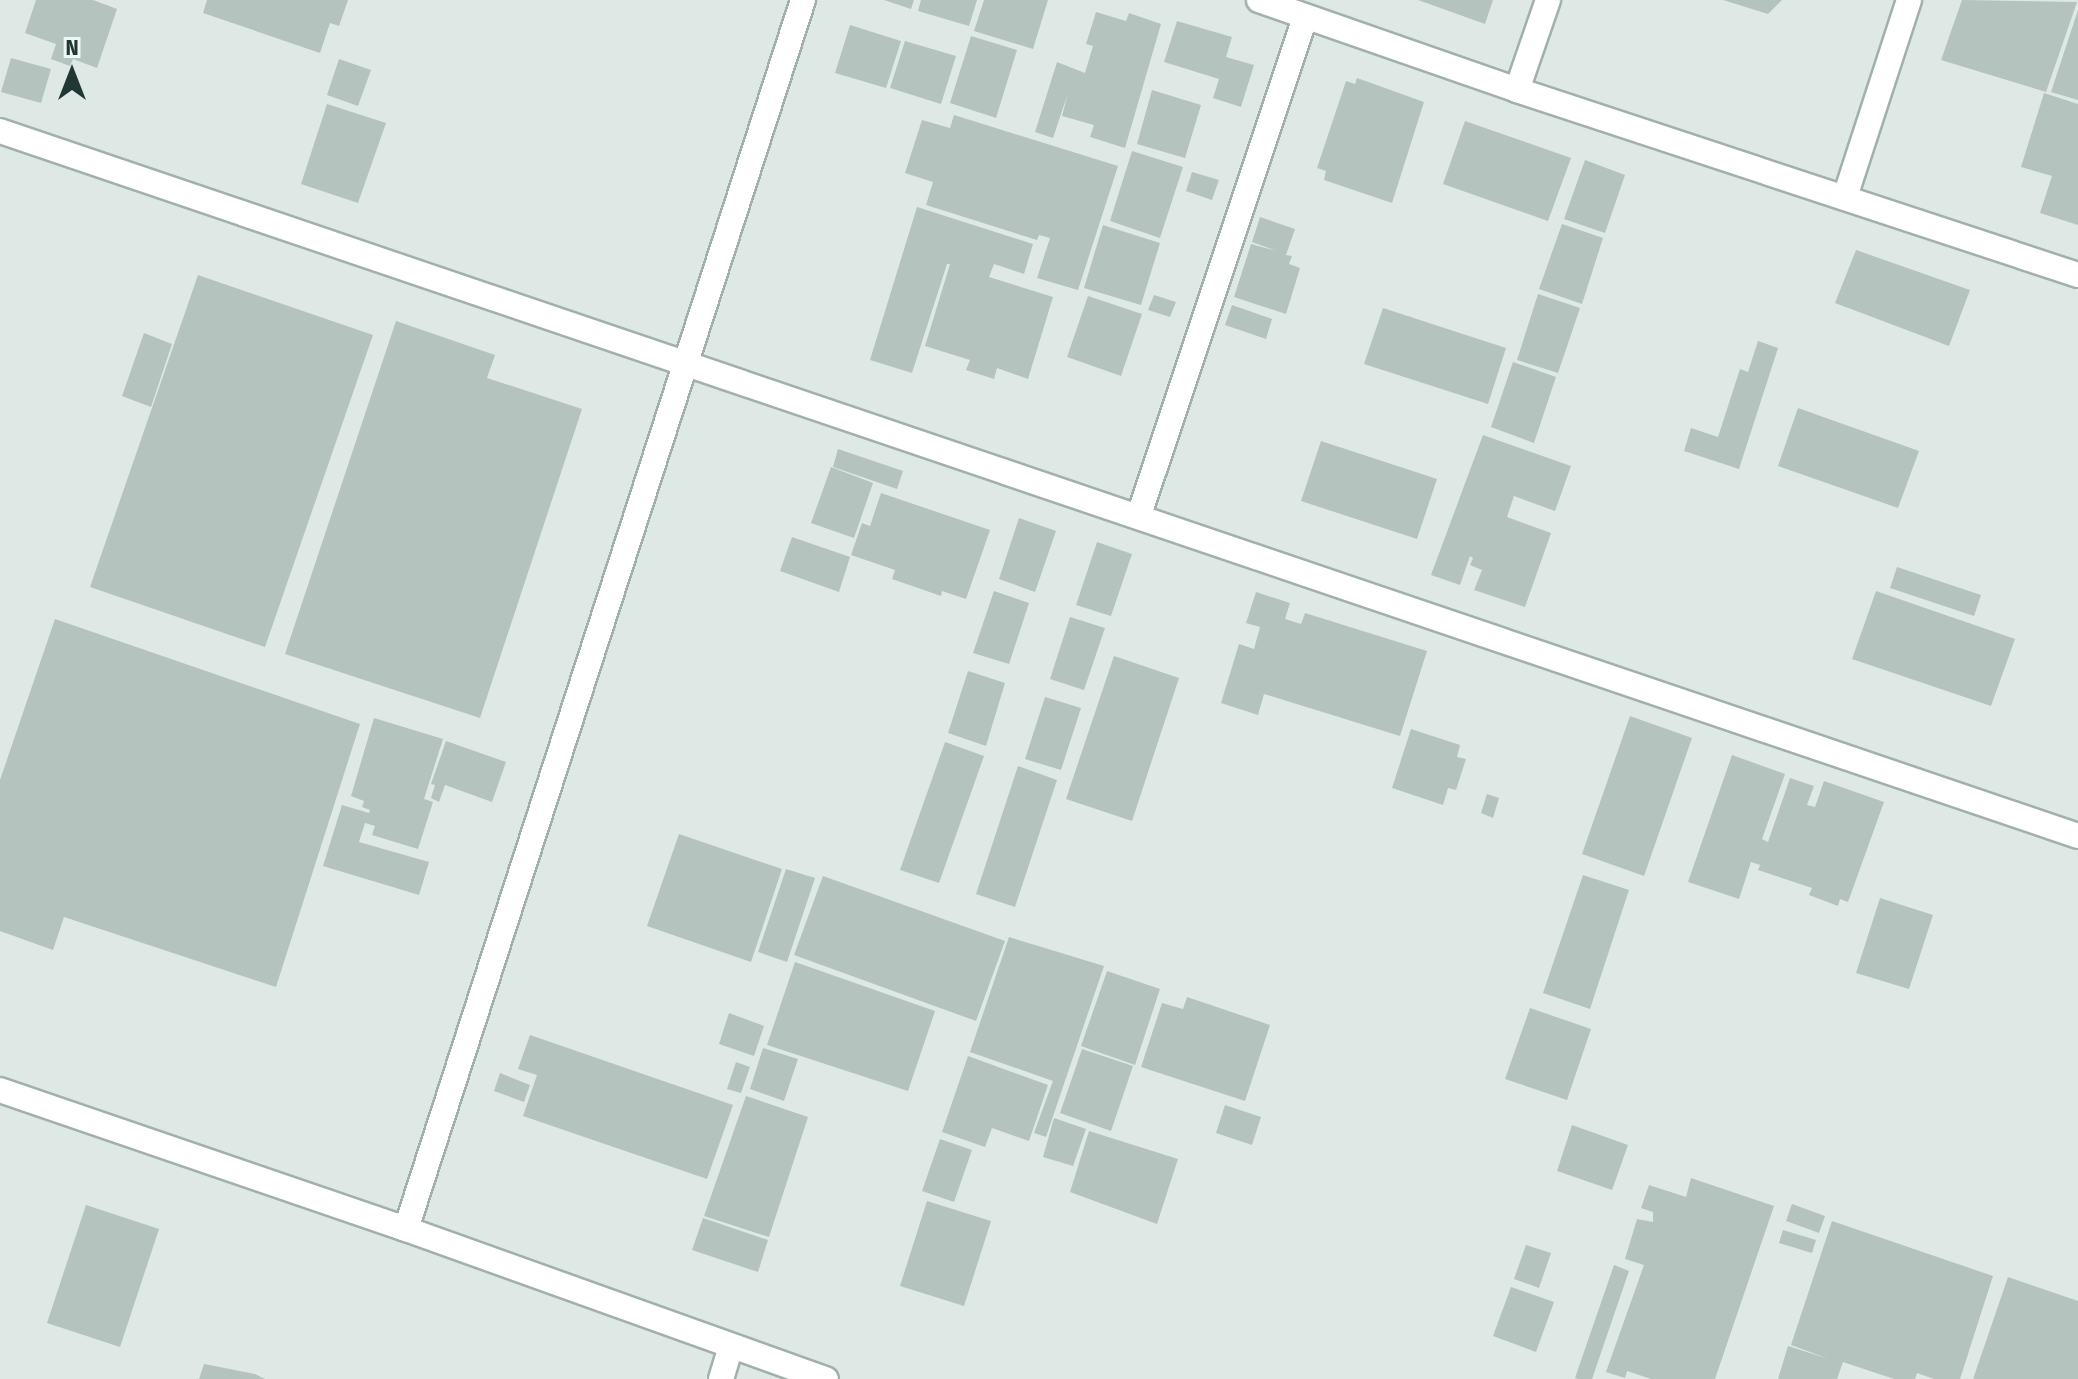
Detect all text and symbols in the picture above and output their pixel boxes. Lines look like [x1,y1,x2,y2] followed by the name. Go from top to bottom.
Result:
[32,32,112,112] north arrow
[65,34,79,61] text: N

